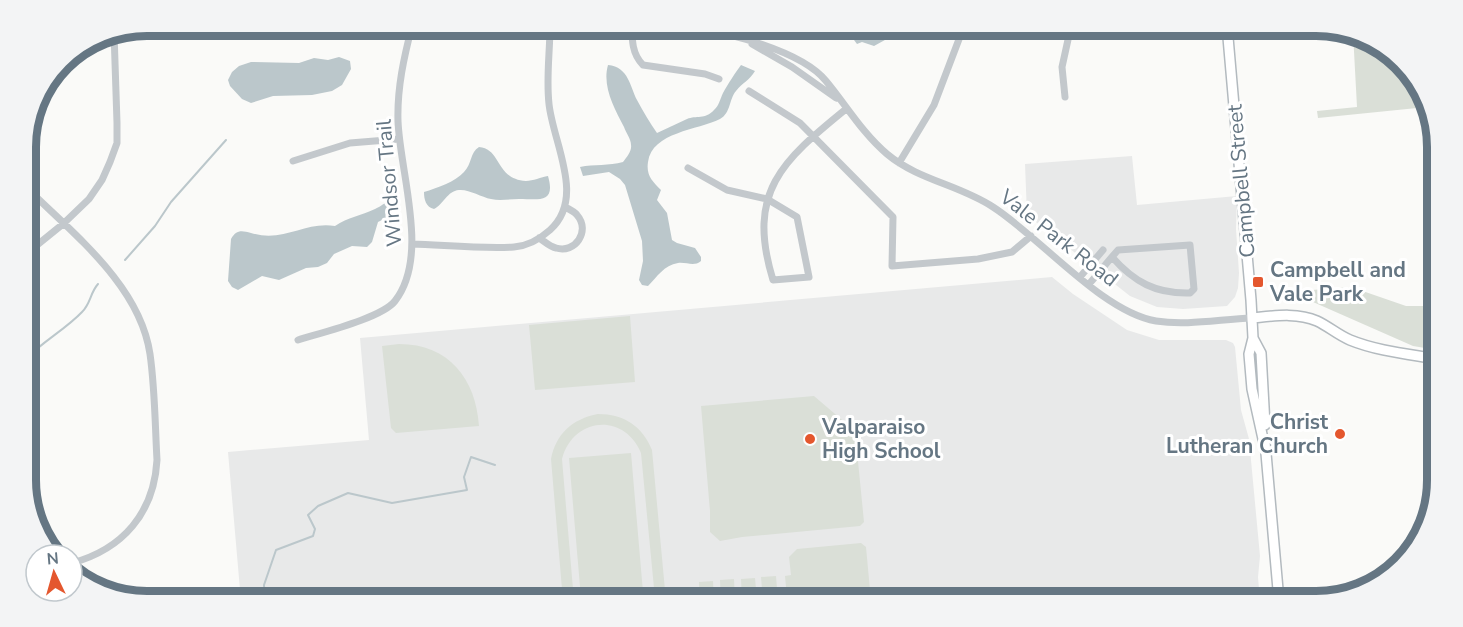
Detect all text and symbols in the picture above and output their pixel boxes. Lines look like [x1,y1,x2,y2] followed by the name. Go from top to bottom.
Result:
[1220,103,1262,259] street label: Campbell Street
[369,117,409,248] street label: Windsor Trail
[993,182,1124,293] street label: Vale Park Road
[1269,256,1406,308] place label: Campbell and Vale Park
[1251,275,1265,289] marker: Campbell and Vale Park
[1166,408,1329,460] place label: Christ Lutheran Church
[821,413,941,465] place label: Valparaiso High School
[1333,427,1347,441] marker: Christ Lutheran Church
[803,432,817,446] marker: Valparaiso High School
[24,543,84,603] north arrow
[46,548,60,571] text: N

